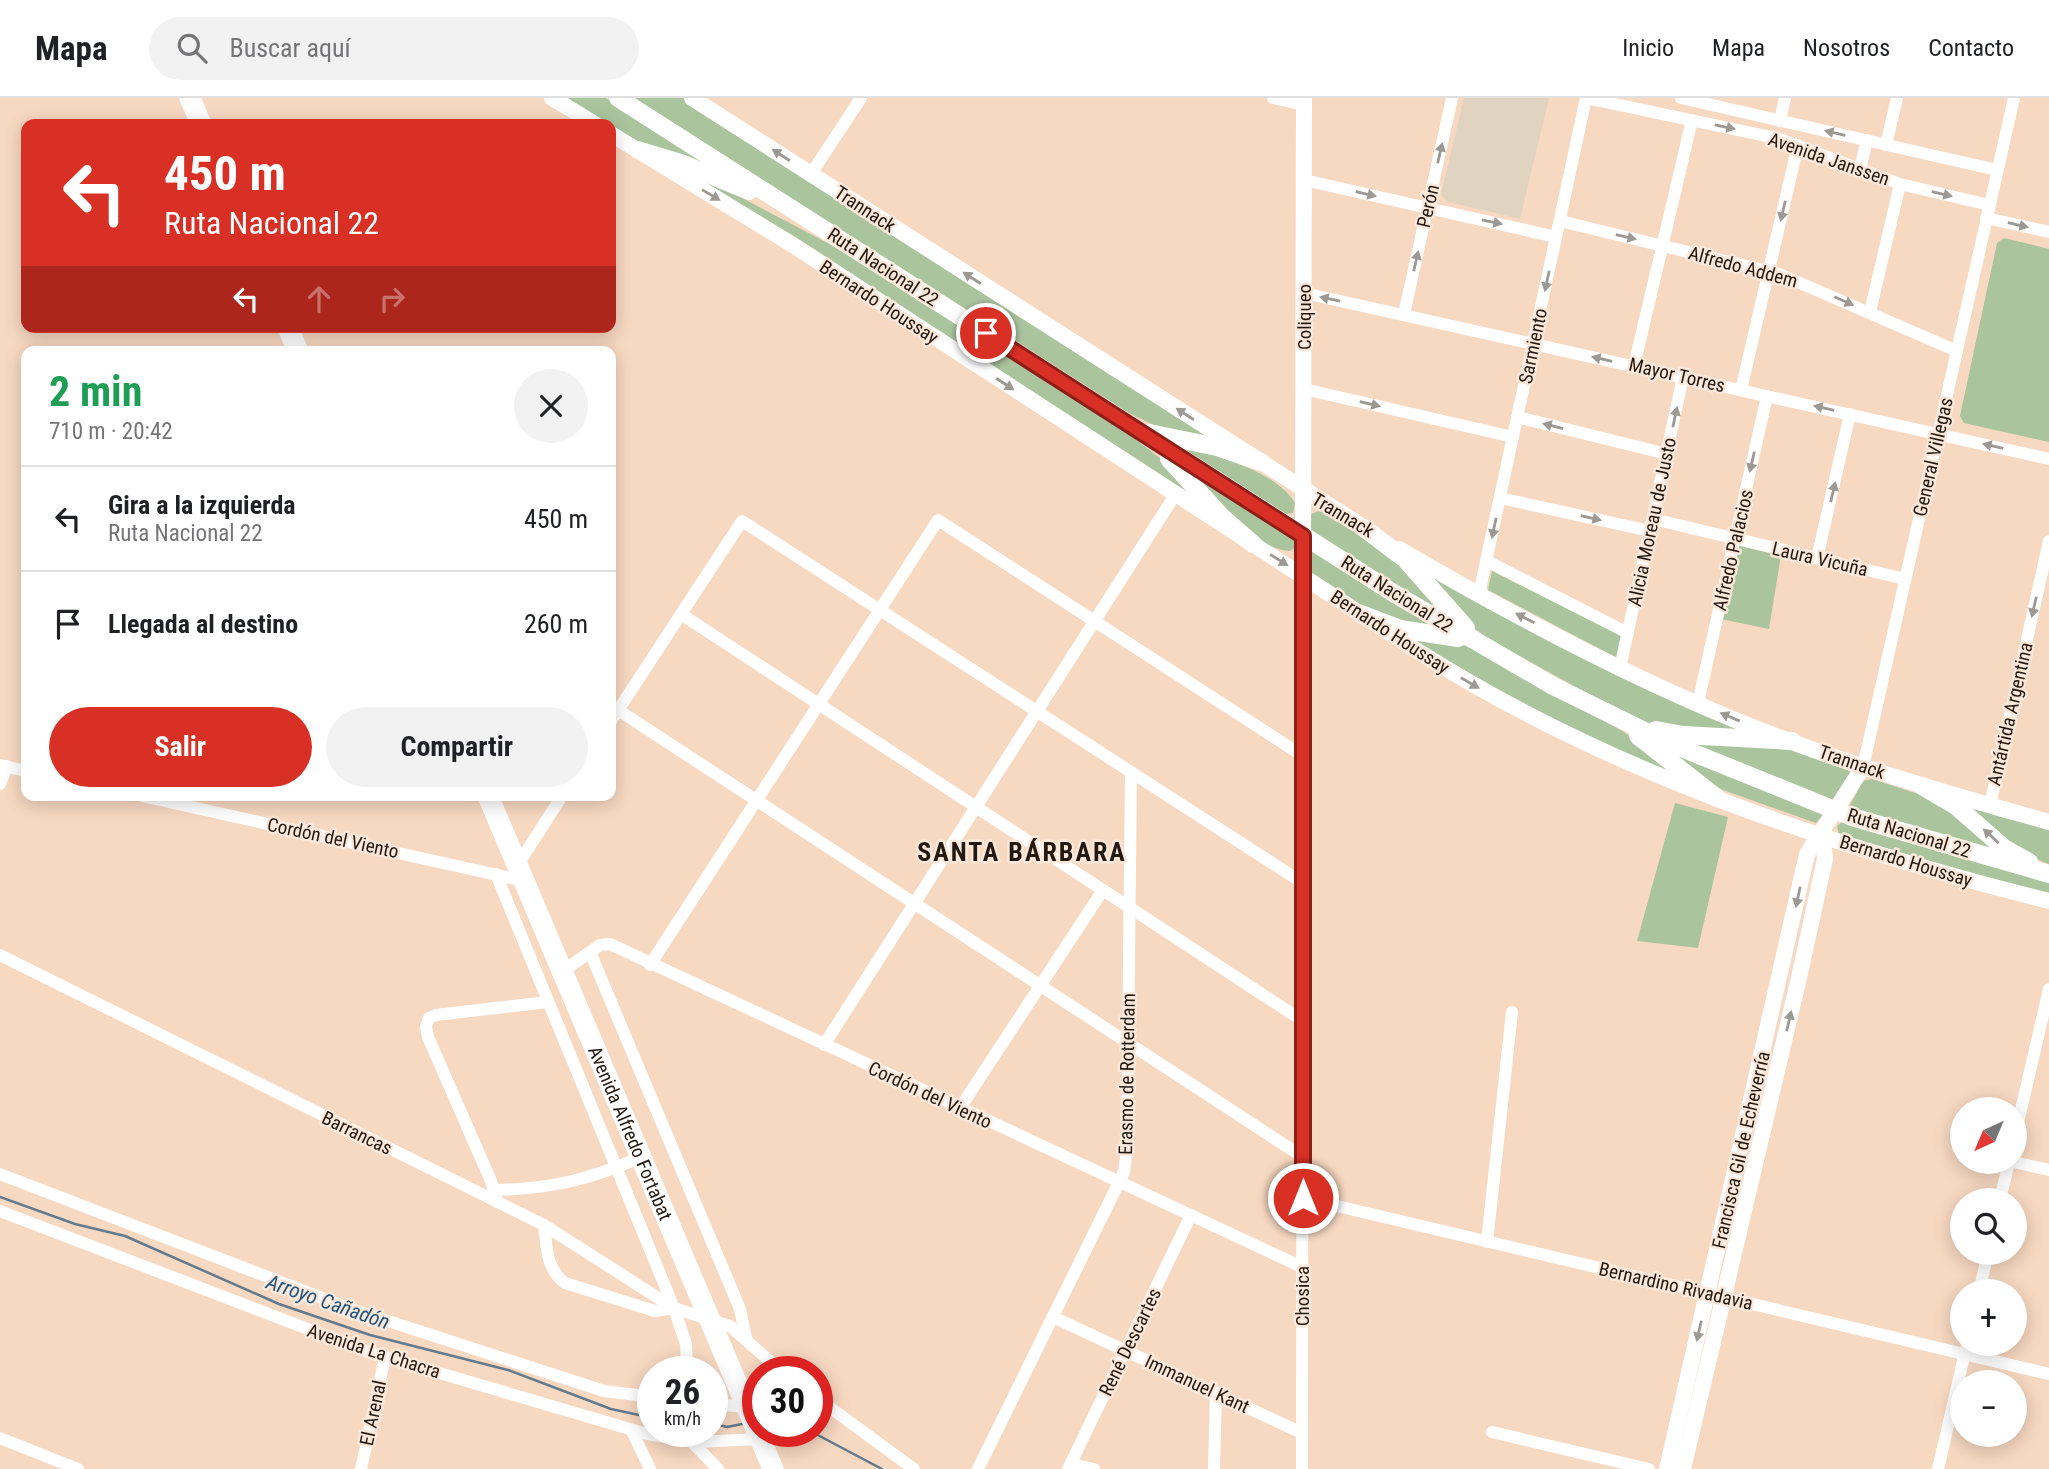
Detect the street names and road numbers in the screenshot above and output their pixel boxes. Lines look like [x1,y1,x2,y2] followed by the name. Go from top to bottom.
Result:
[1765,127,1893,191] street label: Avenida Janssen
[830,181,900,238] street label: Trannack
[1412,182,1444,230] street label: Perón
[823,223,943,311] street label: Ruta Nacional 22
[1686,241,1800,293] street label: Alfredo Addem
[815,255,943,349] street label: Bernardo Houssay
[1293,284,1316,350] street label: Coliqueo
[1514,306,1552,386] street label: Sarmiento
[1627,353,1727,397] street label: Mayor Torres
[1908,395,1958,519] street label: General Villegas
[1623,435,1681,609] street label: Alicia Moreau de Justo
[1308,487,1379,543] street label: Trannack
[1708,487,1758,613] street label: Alfredo Palacios
[1770,537,1870,581] street label: Laura Vicuña
[1337,550,1457,638] street label: Ruta Nacional 22
[1326,585,1454,679] street label: Bernardo Houssay
[1982,640,2038,788] street label: Antártida Argentina
[1816,740,1889,784] street label: Trannack
[1845,803,1973,863] street label: Ruta Nacional 22
[265,813,401,863] street label: Cordón del Viento
[1837,830,1975,892] street label: Bernardo Houssay
[1114,993,1140,1155] street label: Erasmo de Rotterdam
[584,1043,678,1224] street label: Avenida Alfredo Fortabat
[1707,1049,1775,1251] street label: Francisca Gil de Echeverría
[865,1056,995,1134] street label: Cordón del Viento
[318,1106,396,1160] street label: Barrancas
[1597,1257,1755,1315] street label: Bernardino Rivadavia
[1291,1266,1314,1326] street label: Chosica
[1094,1284,1166,1400] street label: René Descartes
[304,1319,444,1383] street label: Avenida La Chacra
[1141,1350,1253,1418] street label: Immanuel Kant
[355,1378,391,1448] street label: El Arenal

